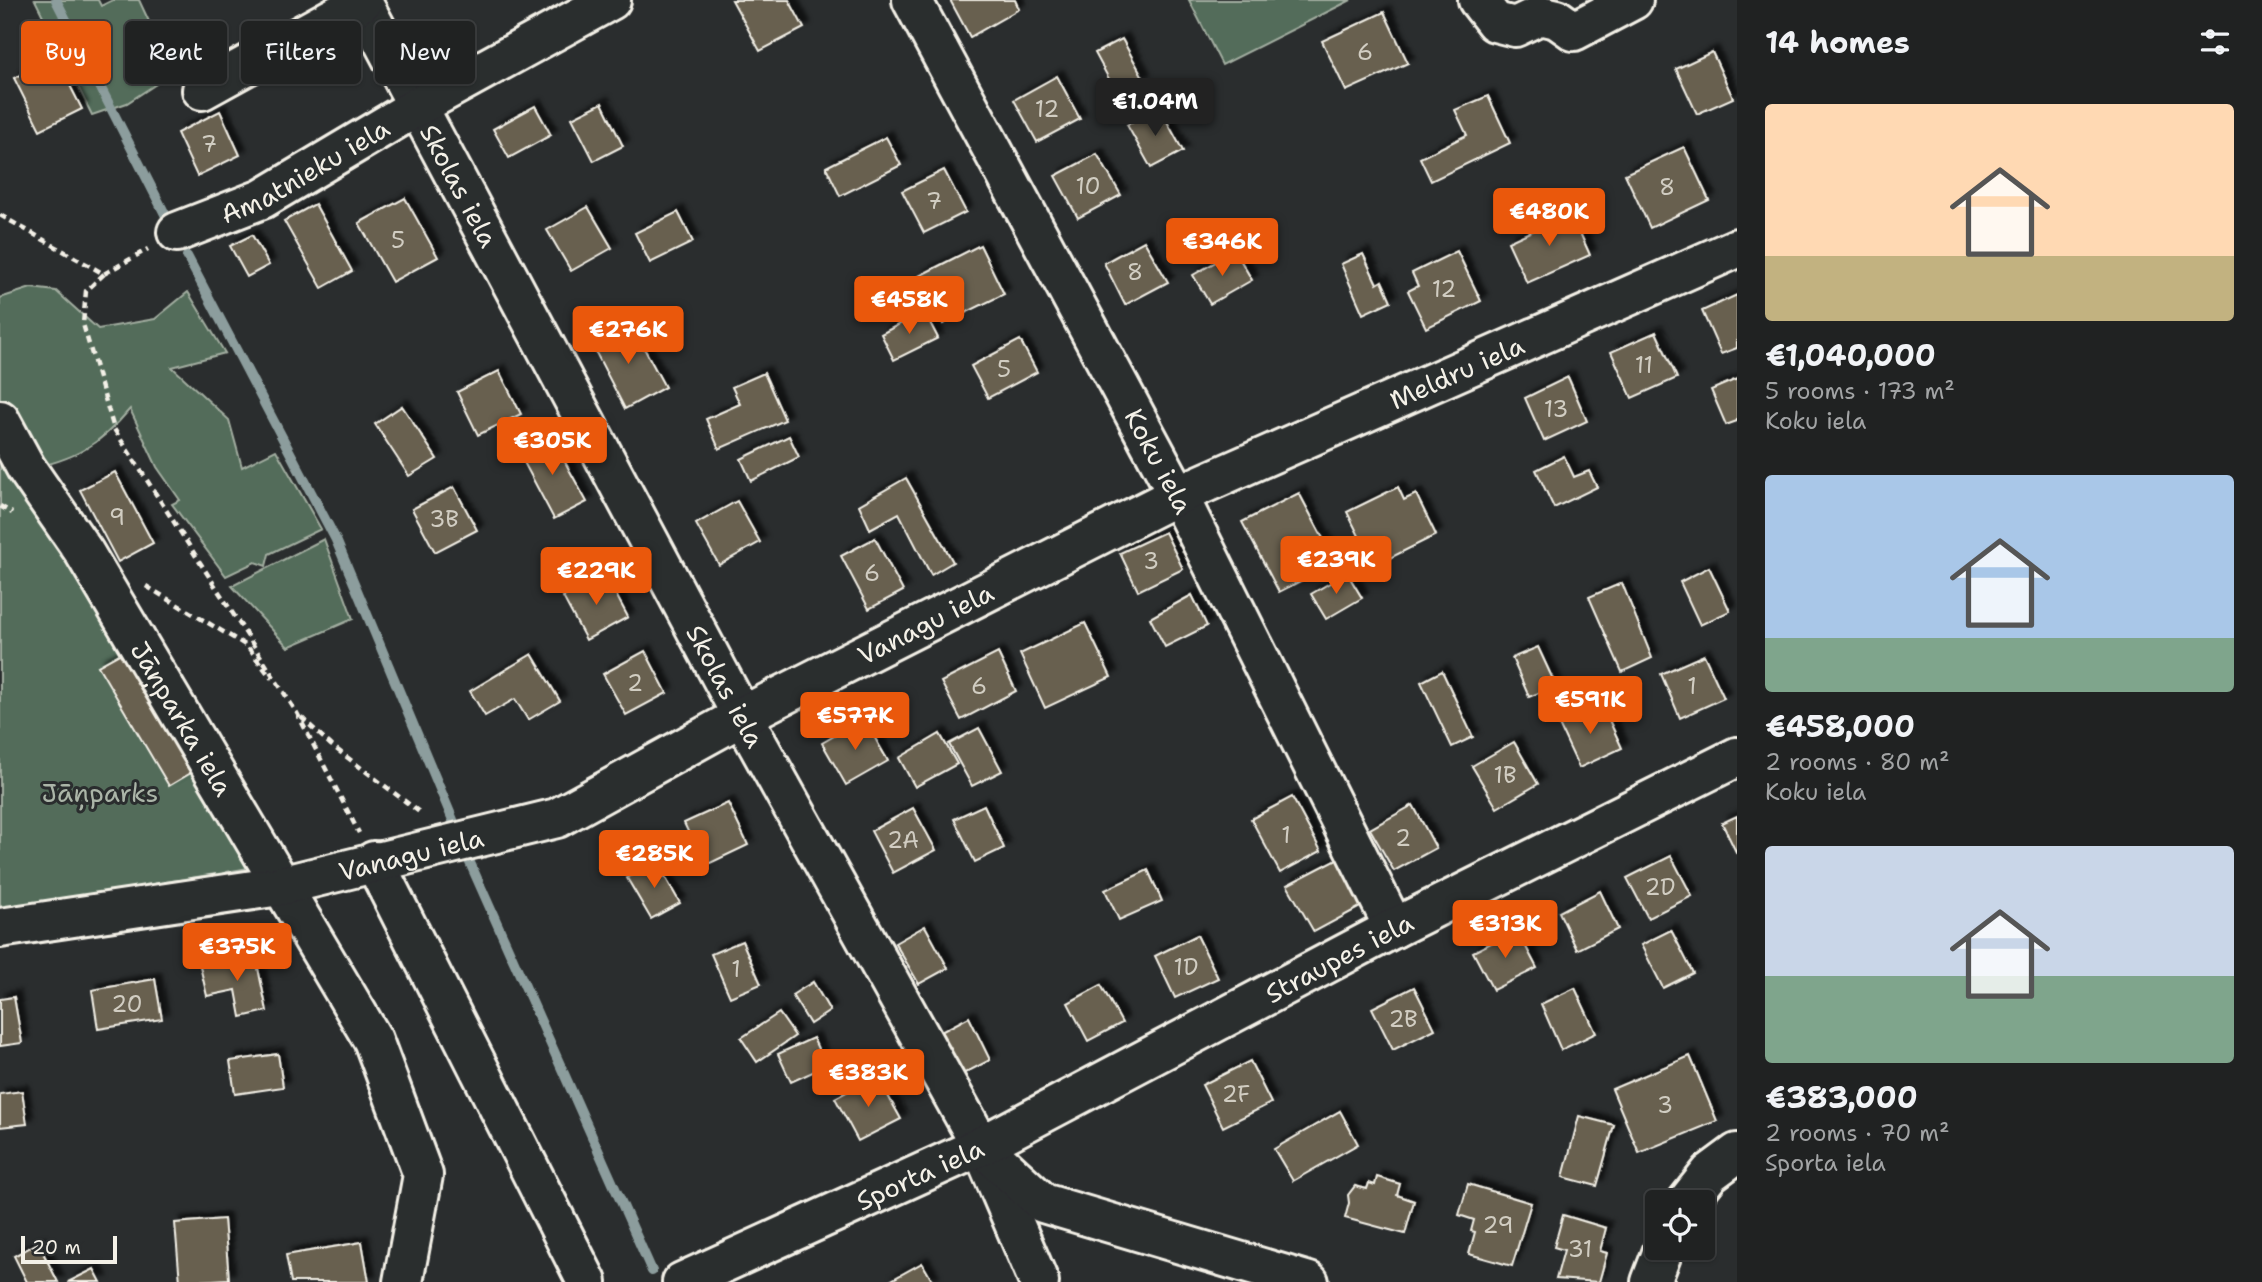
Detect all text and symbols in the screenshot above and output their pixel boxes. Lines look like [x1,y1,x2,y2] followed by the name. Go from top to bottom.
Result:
[21,21,111,84] chip: Buy
[125,21,227,84] chip: Rent
[241,21,361,84] chip: Filters
[375,21,475,84] chip: New
[1765,22,1910,63] text: 14 homes
[2196,23,2234,61] icon: filters
[1357,37,1373,67] house number: 6
[1098,78,1212,138] pin: €1.04M
[1112,86,1198,116] text: €1.04M
[1035,94,1059,124] house number: 12
[215,110,396,231] street label: Amatnieku iela
[413,118,507,253] street label: Skolas iela
[201,129,217,159] house number: 7
[1937,149,2063,275] icon: home
[1075,171,1101,201] house number: 10
[1659,172,1675,202] house number: 8
[926,186,942,216] house number: 7
[1500,188,1598,248] pin: €480K
[1509,196,1589,226] text: €480K
[1173,218,1271,278] pin: €346K
[391,225,405,255] house number: 5
[1182,226,1262,256] text: €346K
[1127,257,1143,287] house number: 8
[1432,274,1456,304] house number: 12
[860,276,958,336] pin: €458K
[870,284,948,314] text: €458K
[579,306,677,366] pin: €276K
[589,314,667,344] text: €276K
[1384,327,1529,417] street label: Meldru iela
[1765,335,1936,376] text: €1,040,000
[1635,350,1653,380] house number: 11
[997,354,1011,384] house number: 5
[1765,376,1955,406] text: 5 rooms · 173 m²
[1544,394,1568,424] house number: 13
[1117,402,1202,519] street label: Koku iela
[1765,406,1866,436] text: Koku iela
[503,418,601,477] pin: €305K
[513,425,591,455] text: €305K
[109,502,125,532] house number: 9
[429,504,459,534] house number: 3B
[1937,520,2063,646] icon: home
[1287,536,1385,596] pin: €239K
[1296,544,1376,574] text: €239K
[1143,546,1159,576] house number: 3
[547,548,645,607] pin: €229K
[557,555,635,585] text: €229K
[864,558,880,588] house number: 6
[851,574,999,672] street label: Vanagu iela
[679,618,773,754] street label: Skolas iela
[123,635,242,802] street label: Jāņparka iela
[627,668,643,698] house number: 2
[971,671,987,701] house number: 6
[1687,671,1697,701] house number: 1
[1541,676,1639,736] pin: €591K
[1554,684,1626,714] text: €591K
[806,692,904,752] pin: €577K
[816,700,894,730] text: €577K
[1765,706,1915,747] text: €458,000
[1765,747,1950,777] text: 2 rooms · 80 m²
[1493,760,1517,790] house number: 1B
[42,775,158,811] park label: Jāņparks
[1765,777,1866,807] text: Koku iela
[335,819,487,889] street label: Vanagu iela
[1281,820,1291,850] house number: 1
[1395,823,1411,853] house number: 2
[887,825,919,855] house number: 2A
[605,830,703,890] pin: €285K
[615,838,693,868] text: €285K
[1645,872,1675,902] house number: 2D
[1937,891,2063,1017] icon: home
[1456,900,1554,960] pin: €313K
[1259,904,1419,1011] street label: Straupes iela
[1469,908,1541,938] text: €313K
[188,923,286,983] pin: €375K
[199,931,275,961] text: €375K
[1174,952,1198,982] house number: 1D
[731,954,741,984] house number: 1
[111,989,143,1019] house number: 20
[1388,1004,1418,1034] house number: 2B
[819,1050,917,1109] pin: €383K
[828,1057,908,1087] text: €383K
[1765,1077,1918,1118] text: €383,000
[1222,1079,1250,1109] house number: 2F
[1657,1090,1673,1120] house number: 3
[1765,1118,1950,1148] text: 2 rooms · 70 m²
[850,1130,989,1218] street label: Sporta iela
[1765,1148,1886,1178] text: Sporta iela
[1645,1190,1715,1260] map controls
[1645,1190,1715,1260] button: locate
[1483,1210,1513,1240] house number: 29
[21,1233,117,1265] scale bar
[1568,1234,1592,1264] house number: 31
[32,1235,81,1260] text: 20 m

